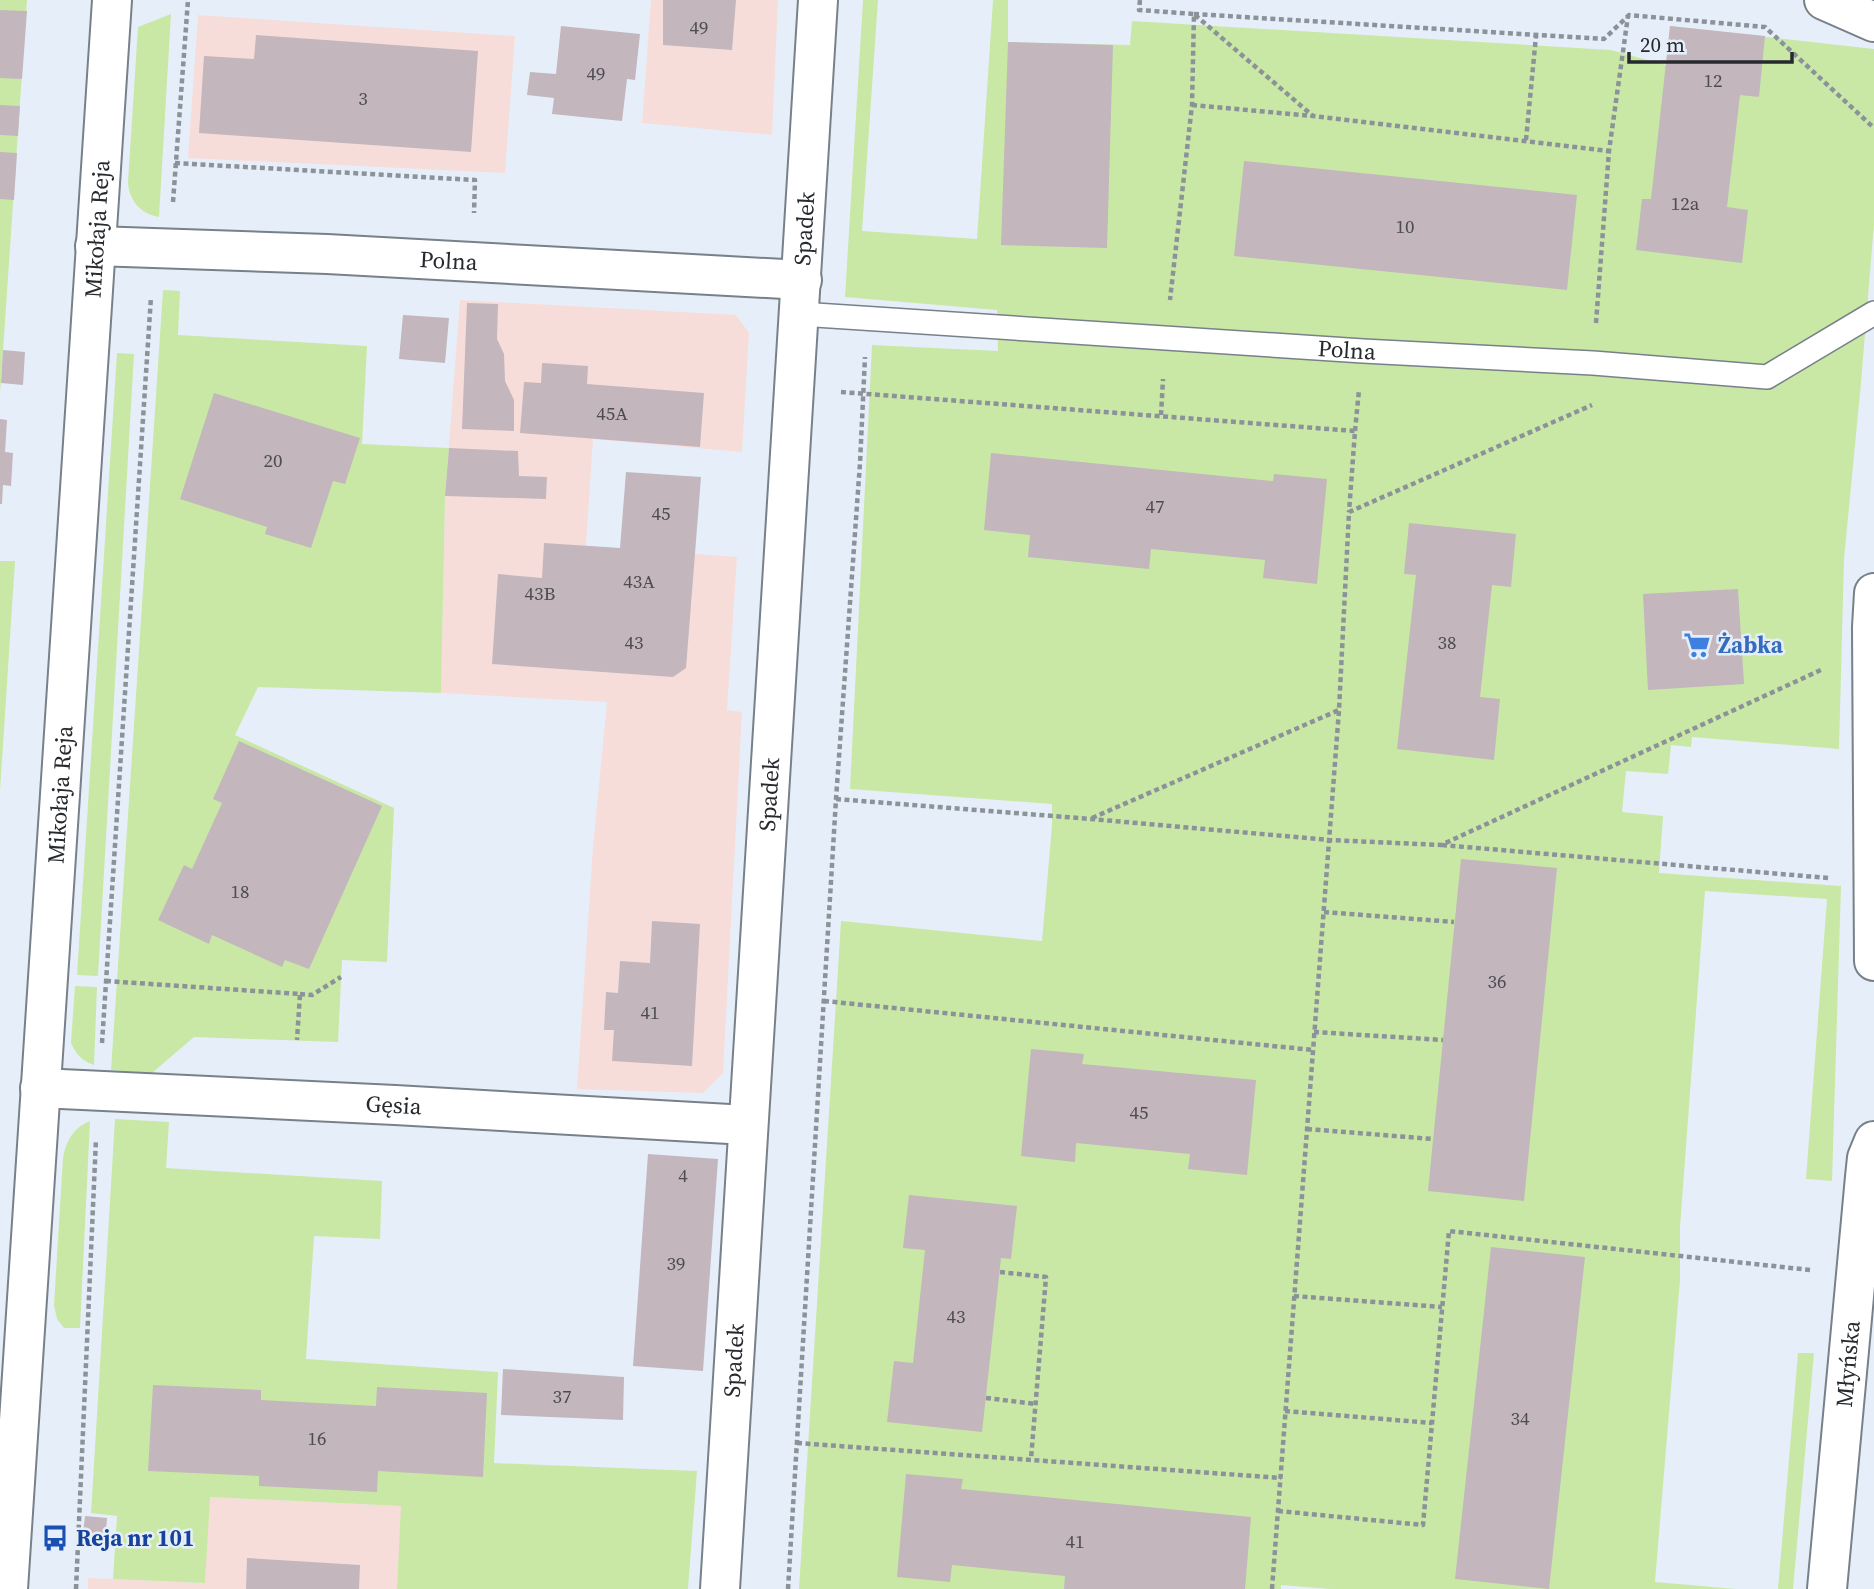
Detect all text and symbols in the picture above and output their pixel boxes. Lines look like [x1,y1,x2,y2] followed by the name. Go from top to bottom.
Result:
[689,14,709,40] house number: 49
[1629,21,1792,65] scale bar
[1640,30,1685,59] text: 20 m
[586,60,606,86] house number: 49
[1703,67,1723,93] house number: 12
[358,85,368,111] house number: 3
[77,158,118,299] street label: Mikołaja Reja
[786,190,823,266] street label: Spadek
[1671,190,1700,216] house number: 12a
[1395,213,1415,239] house number: 10
[419,243,479,278] street label: Polna
[1317,332,1377,368] street label: Polna
[596,400,628,426] house number: 45A
[263,447,283,473] house number: 20
[1145,493,1165,519] house number: 47
[651,500,671,526] house number: 45
[623,568,655,594] house number: 43A
[525,580,556,606] house number: 43B
[624,629,644,655] house number: 43
[1437,629,1457,655] house number: 38
[1718,629,1784,661] place label: Żabka
[1682,630,1712,660] supermarket icon: Żabka
[39,724,80,865] street label: Mikołaja Reja
[751,756,787,832] street label: Spadek
[230,878,250,904] house number: 18
[1487,968,1507,994] house number: 36
[640,999,660,1025] house number: 41
[365,1088,423,1122] street label: Gęsia
[1129,1099,1149,1125] house number: 45
[678,1162,688,1188] house number: 4
[666,1250,686,1276] house number: 39
[946,1303,966,1329] house number: 43
[1828,1319,1868,1409] street label: Młyńska
[715,1322,752,1398] street label: Spadek
[552,1383,572,1409] house number: 37
[1510,1405,1530,1431] house number: 34
[307,1425,327,1451] house number: 16
[76,1522,195,1554] place label: Reja nr 101
[40,1523,70,1553] bus stop icon: Reja nr 101
[1065,1528,1085,1554] house number: 41

